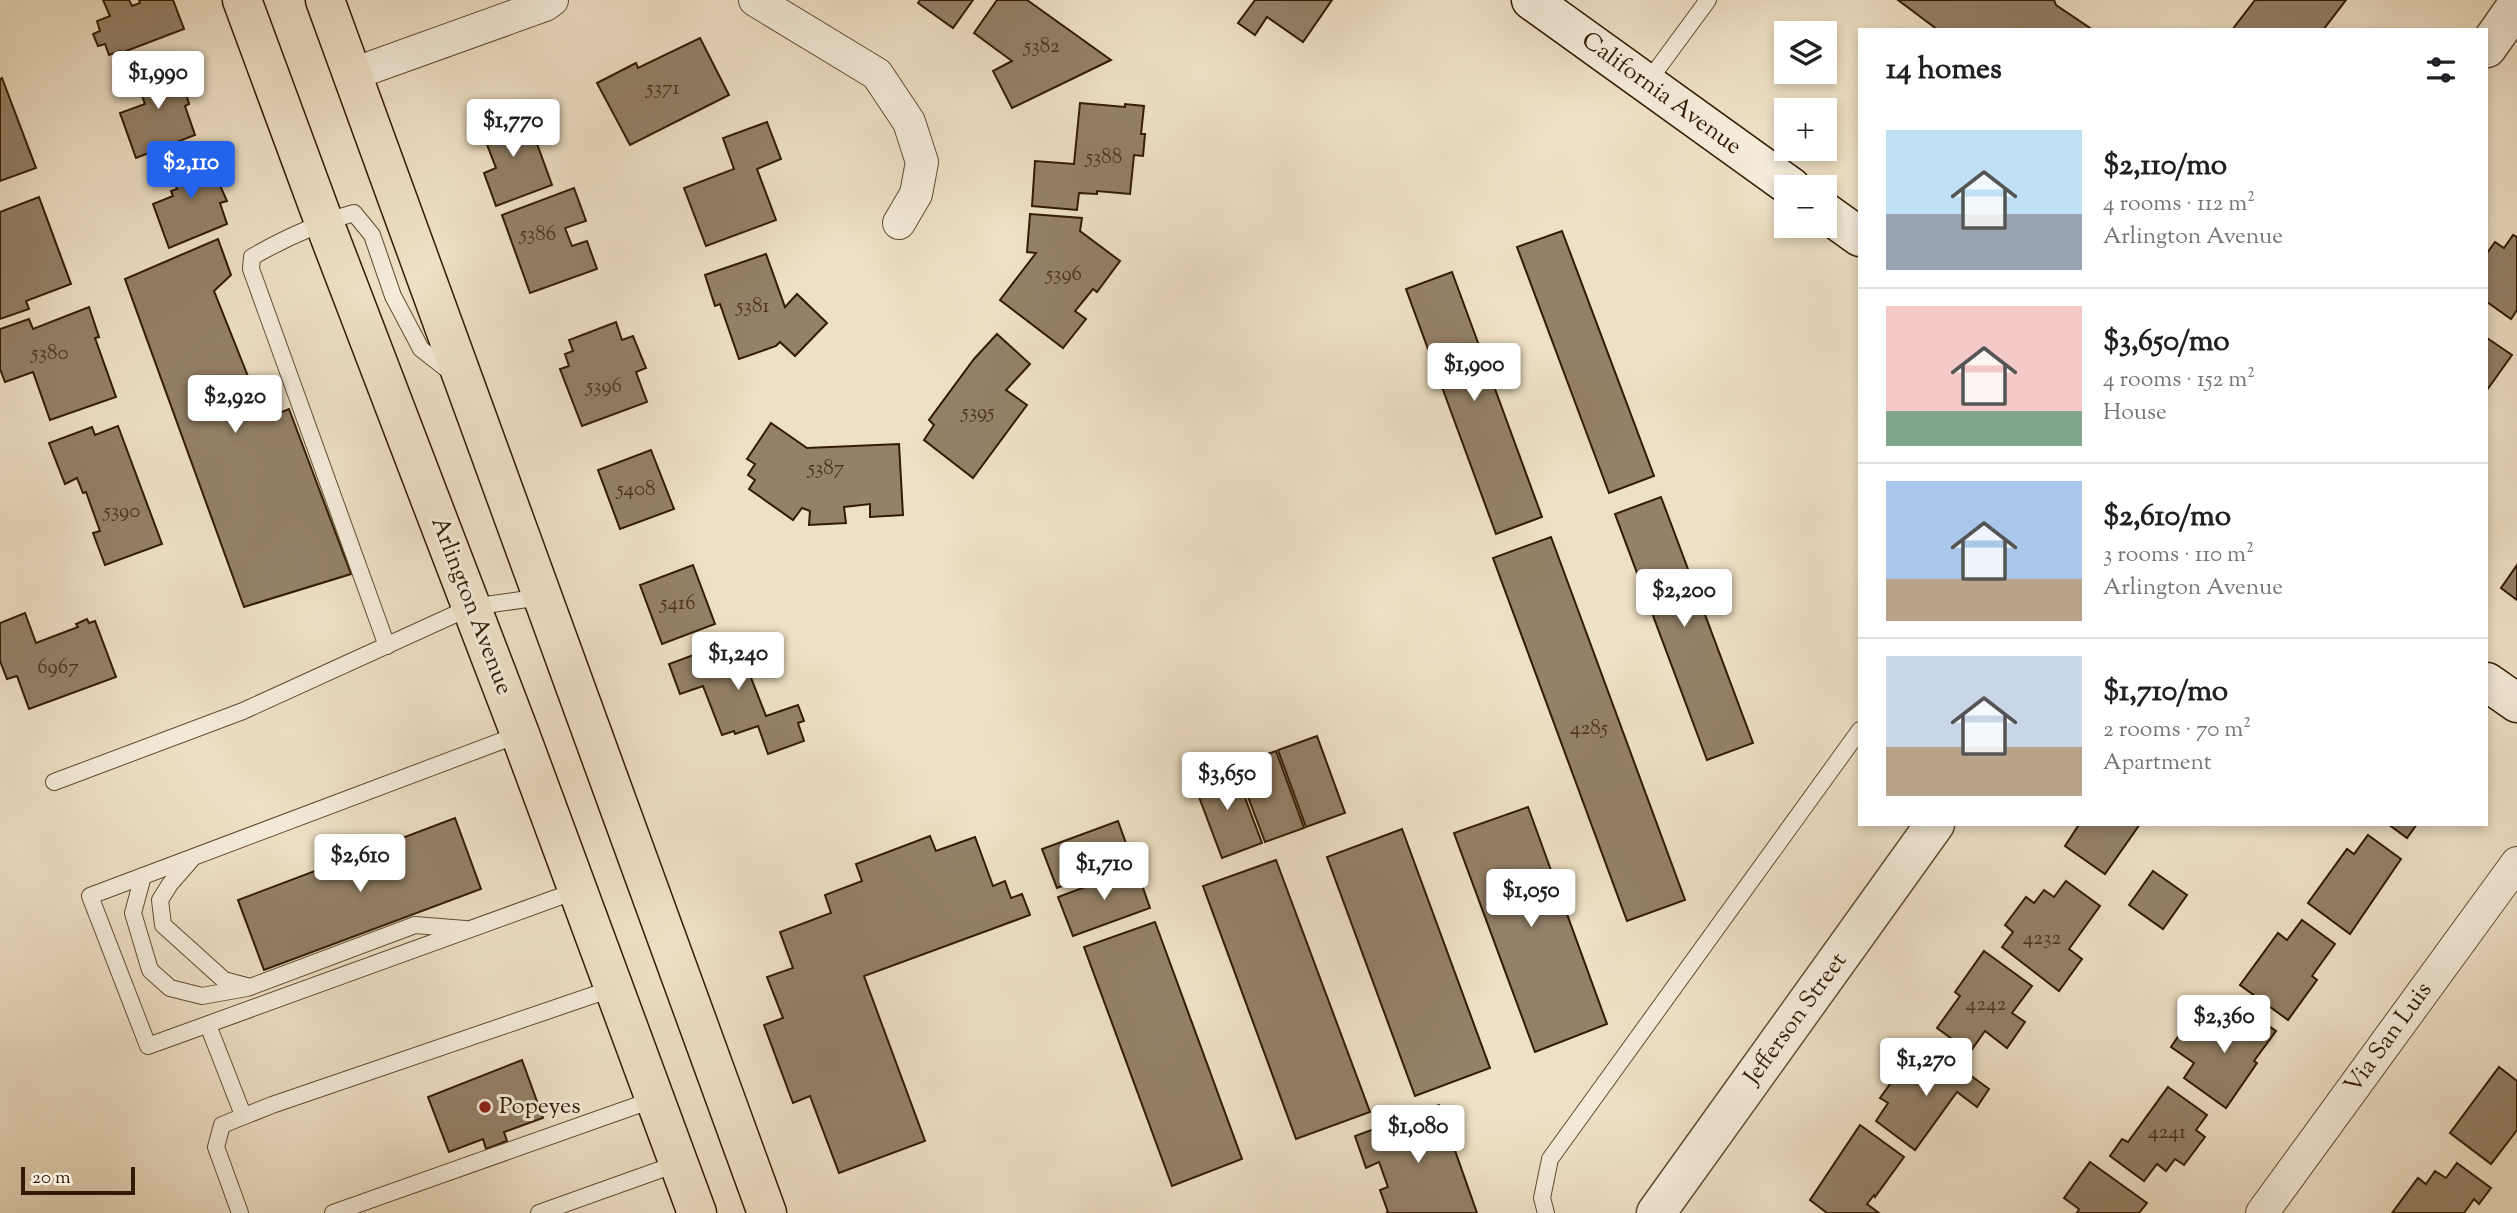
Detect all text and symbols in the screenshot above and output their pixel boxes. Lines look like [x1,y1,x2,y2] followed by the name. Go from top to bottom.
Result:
[1774,21,1837,238] map controls
[1774,21,1837,84] button: layers
[1574,24,1748,164] street label: California Avenue
[1023,32,1060,62] house number: 5382
[1886,49,2002,92] text: 14 homes
[2422,51,2460,89] icon: filters
[101,52,215,111] pin: $1,990
[128,57,188,90] text: $1,990
[645,74,680,104] house number: 5371
[1774,98,1837,161] button: +
[456,100,570,159] pin: $1,770
[483,105,543,138] text: $1,770
[134,142,248,201] pin: $2,110
[1085,143,1122,173] house number: 5388
[2103,145,2227,188] text: $2,110/mo
[163,147,219,180] text: $2,110
[1942,158,2026,242] icon: home
[1774,175,1837,238] button: −
[2103,188,2255,221] text: 4 rooms · 112 m²
[519,220,556,250] house number: 5386
[2103,221,2283,254] text: Arlington Avenue
[1045,260,1082,290] house number: 5396
[735,292,770,322] house number: 5381
[2103,321,2230,364] text: $3,650/mo
[1942,334,2026,418] icon: home
[30,339,69,369] house number: 5380
[1417,344,1531,403] pin: $1,900
[1444,349,1504,382] text: $1,900
[2103,364,2255,397] text: 4 rooms · 152 m²
[585,372,622,402] house number: 5396
[178,376,292,435] pin: $2,920
[204,381,266,414] text: $2,920
[2103,397,2167,430] text: House
[960,398,995,428] house number: 5395
[807,454,845,484] house number: 5387
[615,475,656,505] house number: 5408
[2103,496,2231,539] text: $2,610/mo
[103,497,140,527] house number: 5390
[1942,509,2026,593] icon: home
[421,512,521,700] street label: Arlington Avenue
[2103,539,2254,572] text: 3 rooms · 110 m²
[1627,570,1741,629] pin: $2,200
[2103,572,2283,605] text: Arlington Avenue
[1652,575,1716,608] text: $2,200
[659,589,696,619] house number: 5416
[681,632,795,692] pin: $1,240
[708,638,768,671] text: $1,240
[37,653,79,683] house number: 6967
[2103,671,2228,714] text: $1,710/mo
[1942,684,2026,768] icon: home
[1570,714,1608,744] house number: 4285
[2103,714,2251,747] text: 2 rooms · 70 m²
[2103,747,2212,780] text: Apartment
[1170,752,1284,812] pin: $3,650
[1198,758,1256,791] text: $3,650
[303,834,417,894] pin: $2,610
[330,840,390,873] text: $2,610
[1047,842,1161,902] pin: $1,710
[1075,848,1133,881] text: $1,710
[1474,870,1588,929] pin: $1,050
[1502,875,1560,908] text: $1,050
[2023,924,2062,954] house number: 4232
[1735,946,1856,1094] street label: Jefferson Street
[2337,975,2441,1101] street label: Via San Luis
[1966,990,2007,1020] house number: 4242
[2167,996,2281,1055] pin: $2,360
[2193,1001,2255,1034] text: $2,360
[1869,1038,1983,1098] pin: $1,270
[1896,1044,1956,1077] text: $1,270
[499,1090,581,1124] place label: Popeyes
[477,1099,493,1115] marker: Popeyes
[1361,1106,1475,1165] pin: $1,080
[1388,1111,1449,1144] text: $1,080
[2148,1118,2186,1148] house number: 4241
[21,1164,135,1196] scale bar
[32,1165,71,1192] text: 20 m

